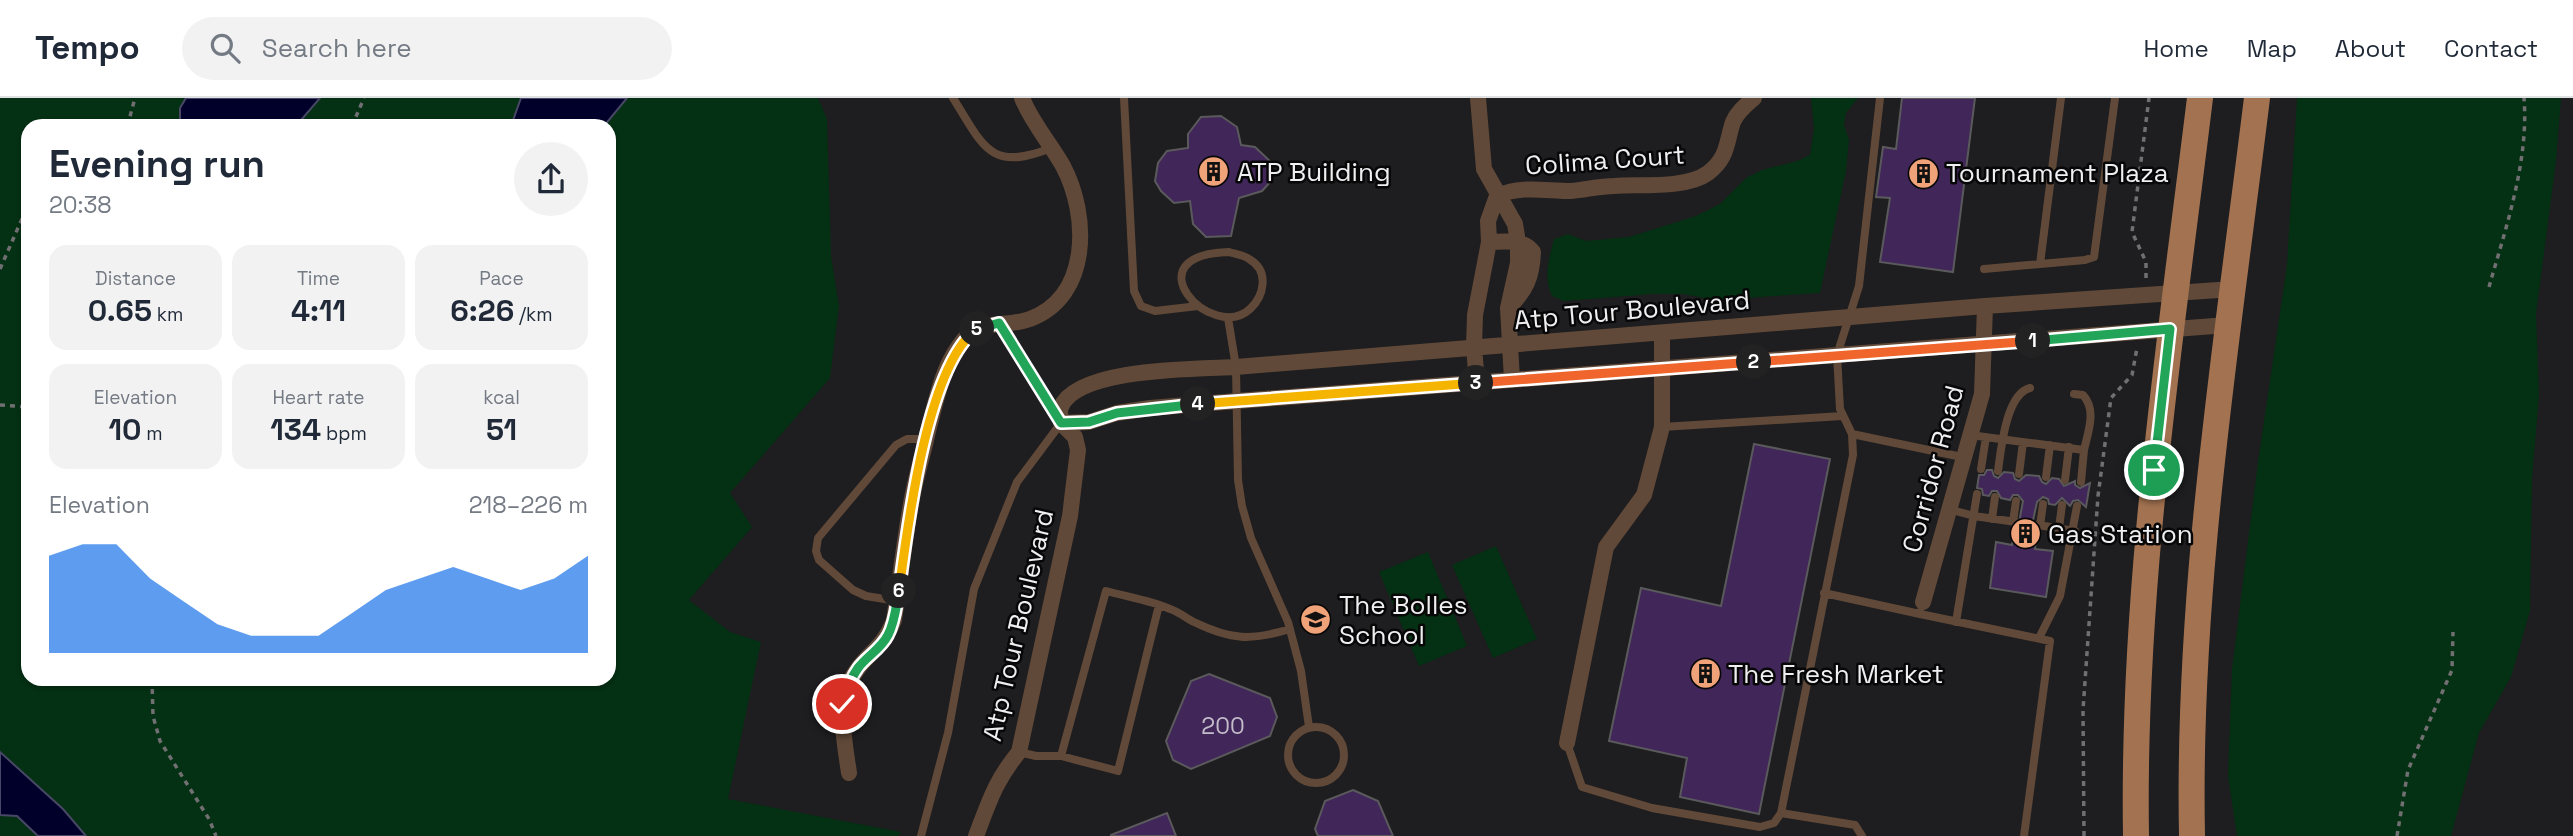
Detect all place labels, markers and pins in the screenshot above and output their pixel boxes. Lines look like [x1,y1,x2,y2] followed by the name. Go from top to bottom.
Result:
[1197,155,1231,189] building icon: ATP Building
[1237,155,1391,189] place label: ATP Building
[1906,156,1940,190] building icon: Tournament Plaza
[1946,156,2169,190] place label: Tournament Plaza
[960,312,995,346] pin: 5
[2016,324,2050,358] pin: 1
[1736,344,1772,380] pin: 2
[1458,366,1494,400] pin: 3
[1180,386,1216,422] pin: 4
[2124,440,2184,500] pin
[2008,517,2042,551] building icon: Gas Station
[2048,517,2193,551] place label: Gas Station
[881,574,916,608] pin: 6
[1339,588,1467,652] place label: The Bolles School
[1299,603,1333,637] school or university icon: The Bolles School
[1688,657,1722,691] building icon: The Fresh Market
[1728,657,1944,691] place label: The Fresh Market
[812,674,872,734] pin

